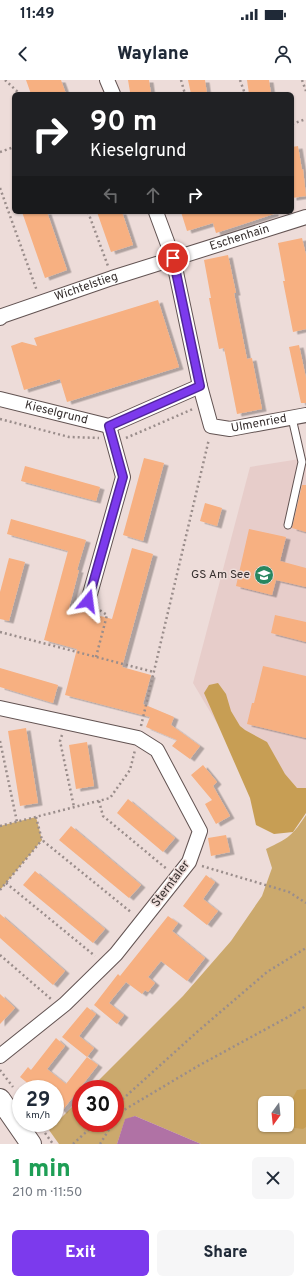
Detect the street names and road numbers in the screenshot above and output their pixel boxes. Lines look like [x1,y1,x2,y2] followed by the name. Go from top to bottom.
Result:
[208,221,271,255] street label: Eschenhain
[52,269,120,305] street label: Wichtelstieg
[23,397,89,428] street label: Kieselgrund
[230,411,288,437] street label: Ulmenried
[148,857,194,911] street label: Sterntaler

